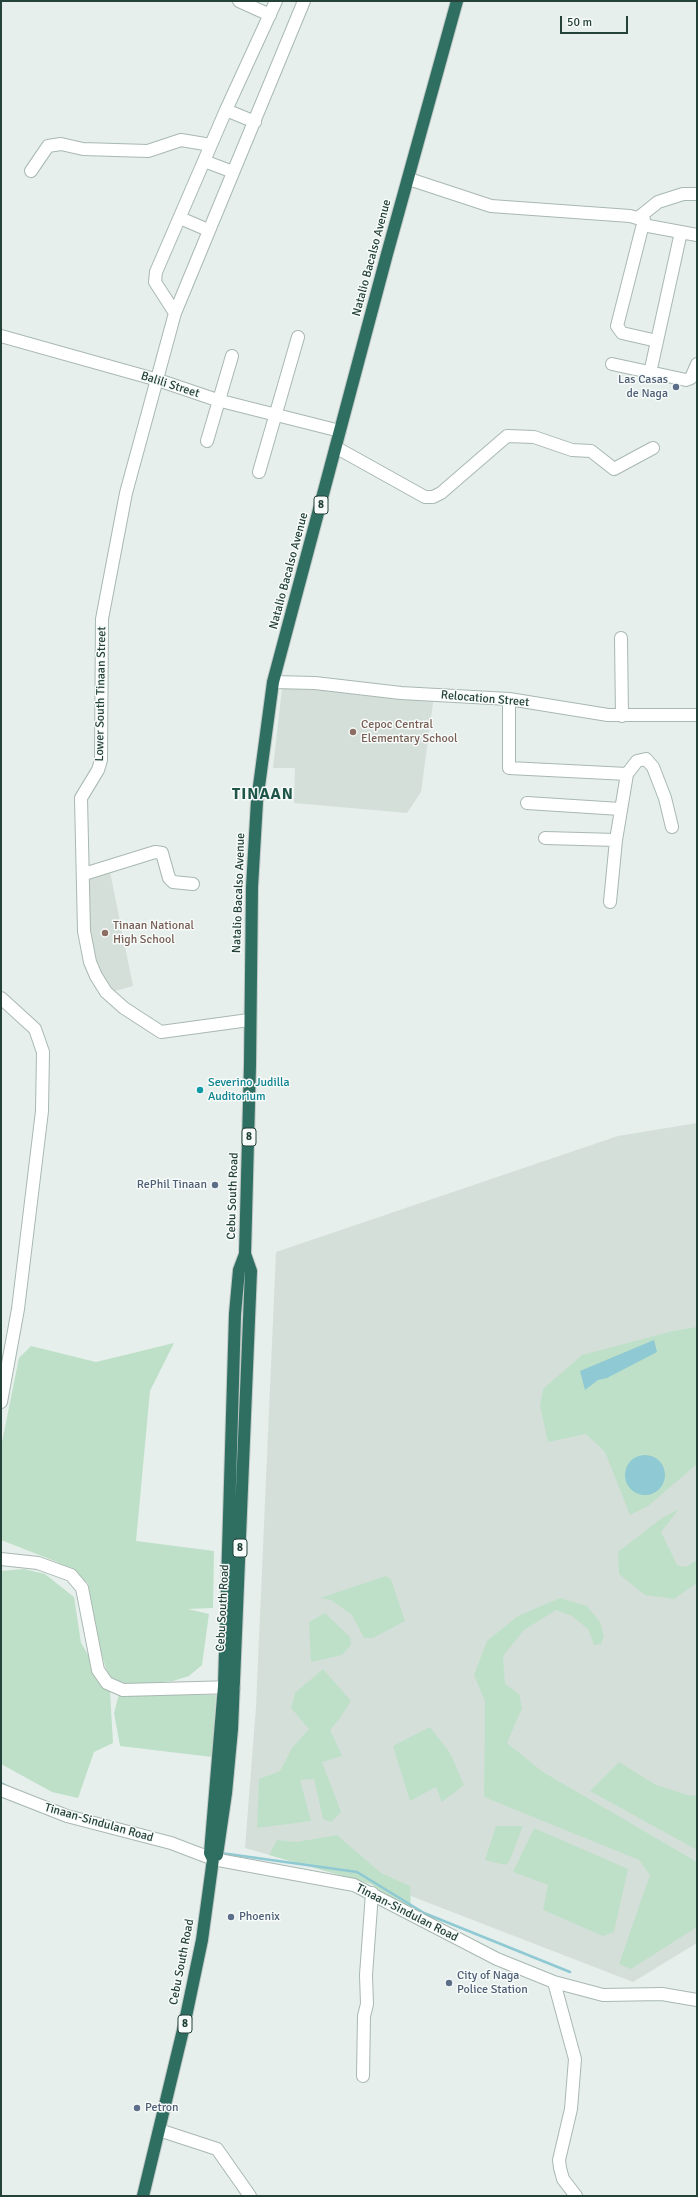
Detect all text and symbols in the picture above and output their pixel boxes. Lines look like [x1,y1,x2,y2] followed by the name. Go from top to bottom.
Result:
[562,8,630,34] scale bar
[567,15,592,30] text: 50 m
[349,198,395,318] street label: Natalio Bacalso Avenue
[139,369,201,401] street label: Balili Street
[618,373,668,401] place label: Las Casas de Naga
[671,382,681,392] marker: Las Casas de Naga
[314,496,328,514] road number: 8
[266,511,312,631] street label: Natalio Bacalso Avenue
[93,626,109,762] street label: Lower South Tinaan Street
[440,688,530,710] street label: Relocation Street
[361,718,457,746] place label: Cepoc Central Elementary School
[348,727,358,737] marker: Cepoc Central Elementary School
[232,785,294,805] district label: TINAAN
[230,833,248,953] street label: Natalio Bacalso Avenue
[113,919,194,947] place label: Tinaan National High School
[100,928,110,938] marker: Tinaan National High School
[208,1076,290,1104] place label: Severino Judilla Auditorium
[195,1085,205,1095] marker: Severino Judilla Auditorium
[242,1128,256,1146] road number: 8
[224,1152,242,1240] street label: Cebu South Road
[137,1178,207,1192] place label: RePhil Tinaan
[210,1180,220,1190] marker: RePhil Tinaan
[233,1539,247,1557] road number: 8
[214,1564,232,1652] street label: Cebu South Road
[43,1801,155,1845] street label: Tinaan-Sindulan Road
[354,1881,460,1945] street label: Tinaan-Sindulan Road
[239,1910,280,1924] place label: Phoenix
[226,1912,236,1922] marker: Phoenix
[167,1918,197,2006] street label: Cebu South Road
[457,1969,528,1997] place label: City of Naga Police Station
[444,1978,454,1988] marker: City of Naga Police Station
[178,2015,192,2033] road number: 8
[145,2101,179,2115] place label: Petron
[132,2103,142,2113] marker: Petron

